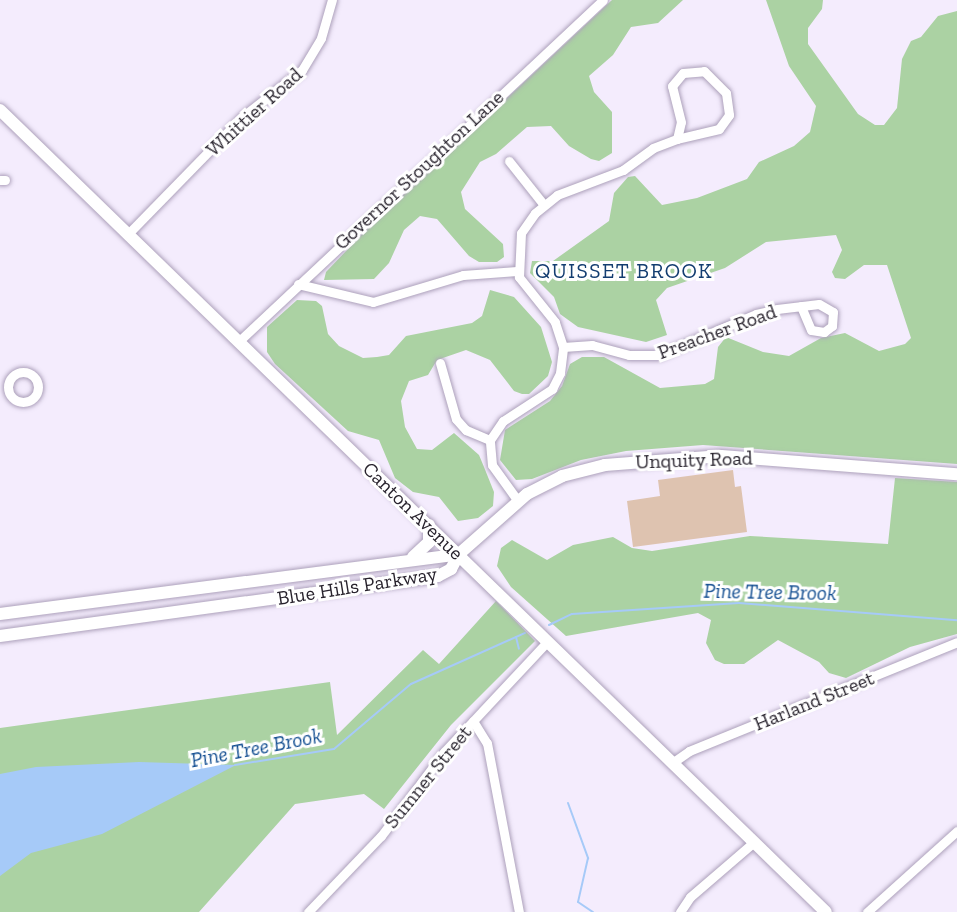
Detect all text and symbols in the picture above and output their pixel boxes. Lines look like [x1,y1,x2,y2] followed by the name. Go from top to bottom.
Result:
[201,63,307,161] street label: Whittier Road
[329,85,509,255] street label: Governor Stoughton Lane
[535,258,713,284] district label: QUISSET BROOK
[654,299,780,365] street label: Preacher Road
[635,446,753,474] street label: Unquity Road
[358,457,468,565] street label: Canton Avenue
[275,562,439,610] street label: Blue Hills Parkway
[703,578,837,606] water label: Pine Tree Brook
[750,666,878,736] street label: Harland Street
[379,721,477,833] street label: Sumner Street
[188,723,324,773] water label: Pine Tree Brook

